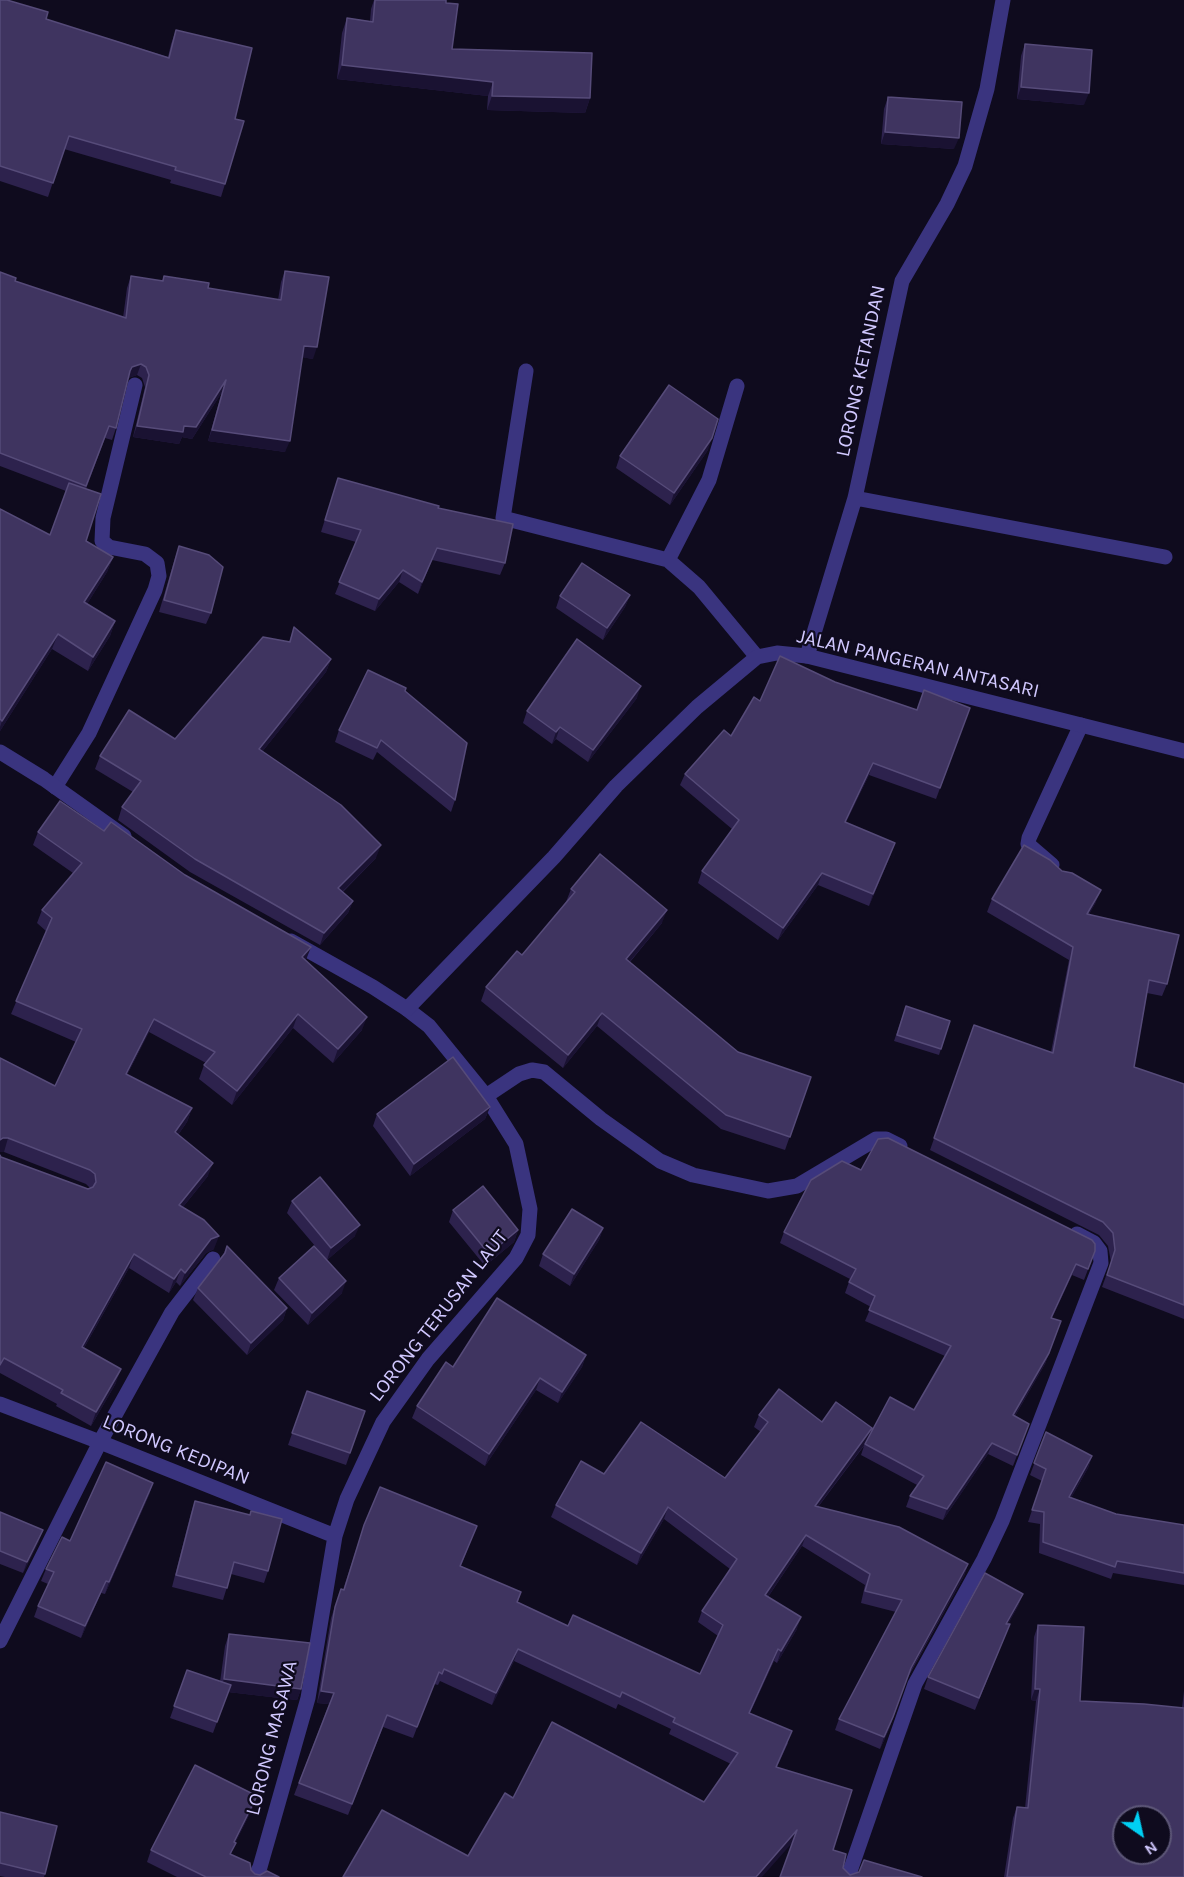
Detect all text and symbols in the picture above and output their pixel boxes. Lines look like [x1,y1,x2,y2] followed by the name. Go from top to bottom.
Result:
[831,283,891,459] street label: LORONG KETANDAN
[795,624,1041,704] street label: JALAN PANGERAN ANTASARI
[365,1225,513,1407] street label: LORONG TERUSAN LAUT
[99,1410,253,1490] street label: LORONG KEDIPAN
[241,1658,303,1818] street label: LORONG MASAWA
[1112,1805,1172,1865] north arrow
[1141,1838,1161,1860] text: N

